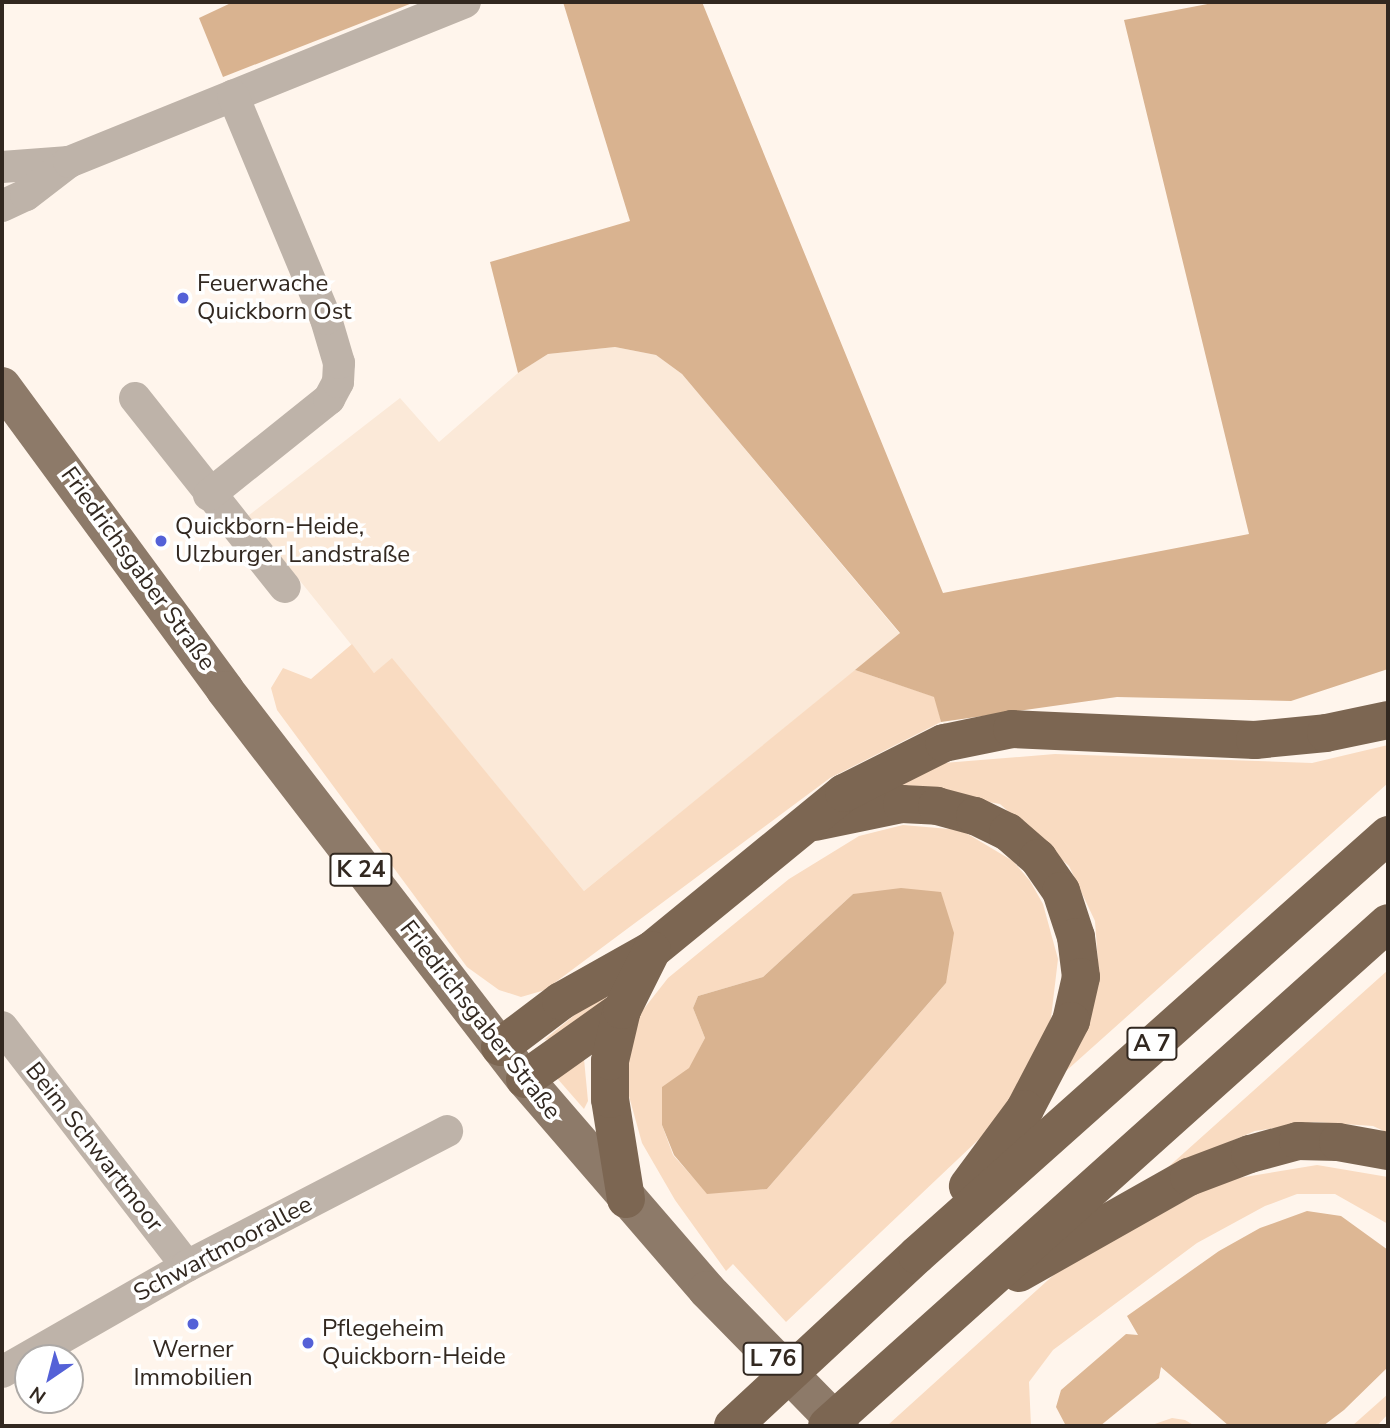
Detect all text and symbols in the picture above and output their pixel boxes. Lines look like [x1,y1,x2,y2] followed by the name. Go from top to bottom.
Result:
[197,270,352,326] place label: Feuerwache Quickborn Ost
[175,290,191,306] marker: Feuerwache Quickborn Ost
[55,462,221,676] street label: Friedrichsgaber Straße
[175,513,410,569] place label: Quickborn-Heide, Ulzburger Landstraße
[153,533,169,549] marker: Quickborn-Heide, Ulzburger Landstraße
[328,850,394,890] road number: K 24
[393,915,567,1125] street label: Friedrichsgaber Straße
[1126,1024,1178,1064] road number: A 7
[19,1057,169,1237] street label: Beim Schwartmoor
[129,1190,317,1308] street label: Schwartmoorallee
[322,1315,506,1371] place label: Pflegeheim Quickborn-Heide
[185,1316,201,1332] marker: Werner Immobilien
[300,1335,316,1351] marker: Pflegeheim Quickborn-Heide
[133,1336,253,1392] place label: Werner Immobilien
[742,1340,804,1378] road number: L 76
[14,1344,84,1414] north arrow
[25,1380,51,1409] text: N

